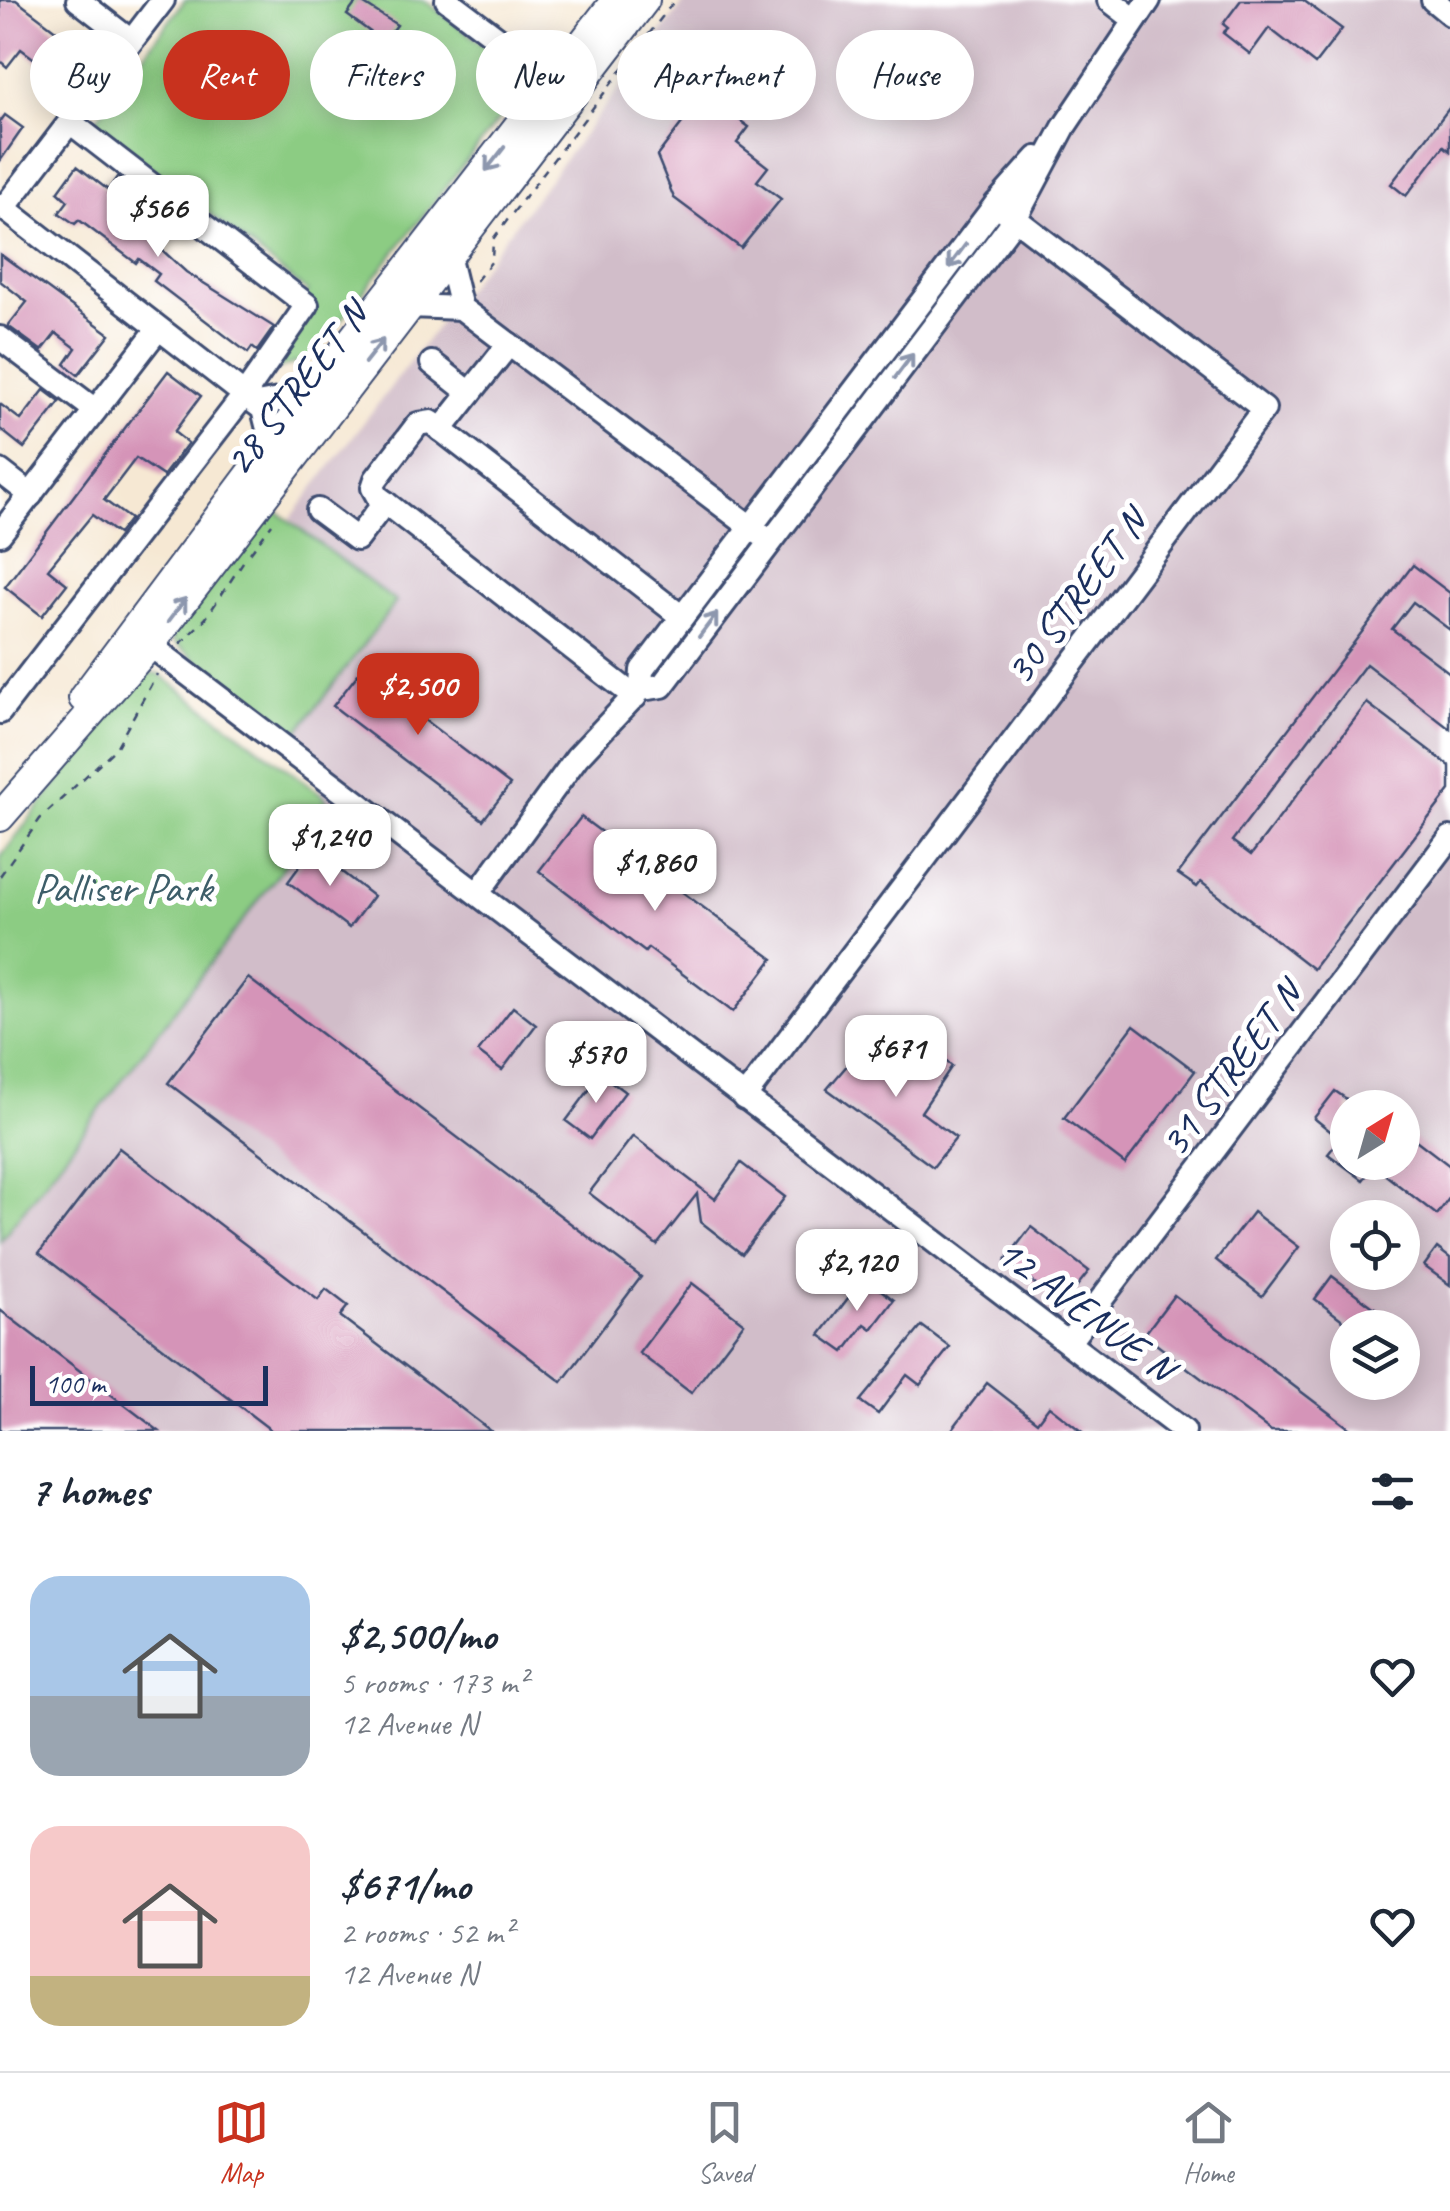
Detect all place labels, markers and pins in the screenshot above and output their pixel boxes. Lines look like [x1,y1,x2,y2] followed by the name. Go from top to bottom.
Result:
[99,175,217,260] pin: $566
[337,653,499,738] pin: $2,500
[249,804,411,889] pin: $1,240
[574,829,736,914] pin: $1,860
[837,1015,955,1100] pin: $671
[537,1021,655,1106] pin: $570
[776,1229,938,1314] pin: $2,120

